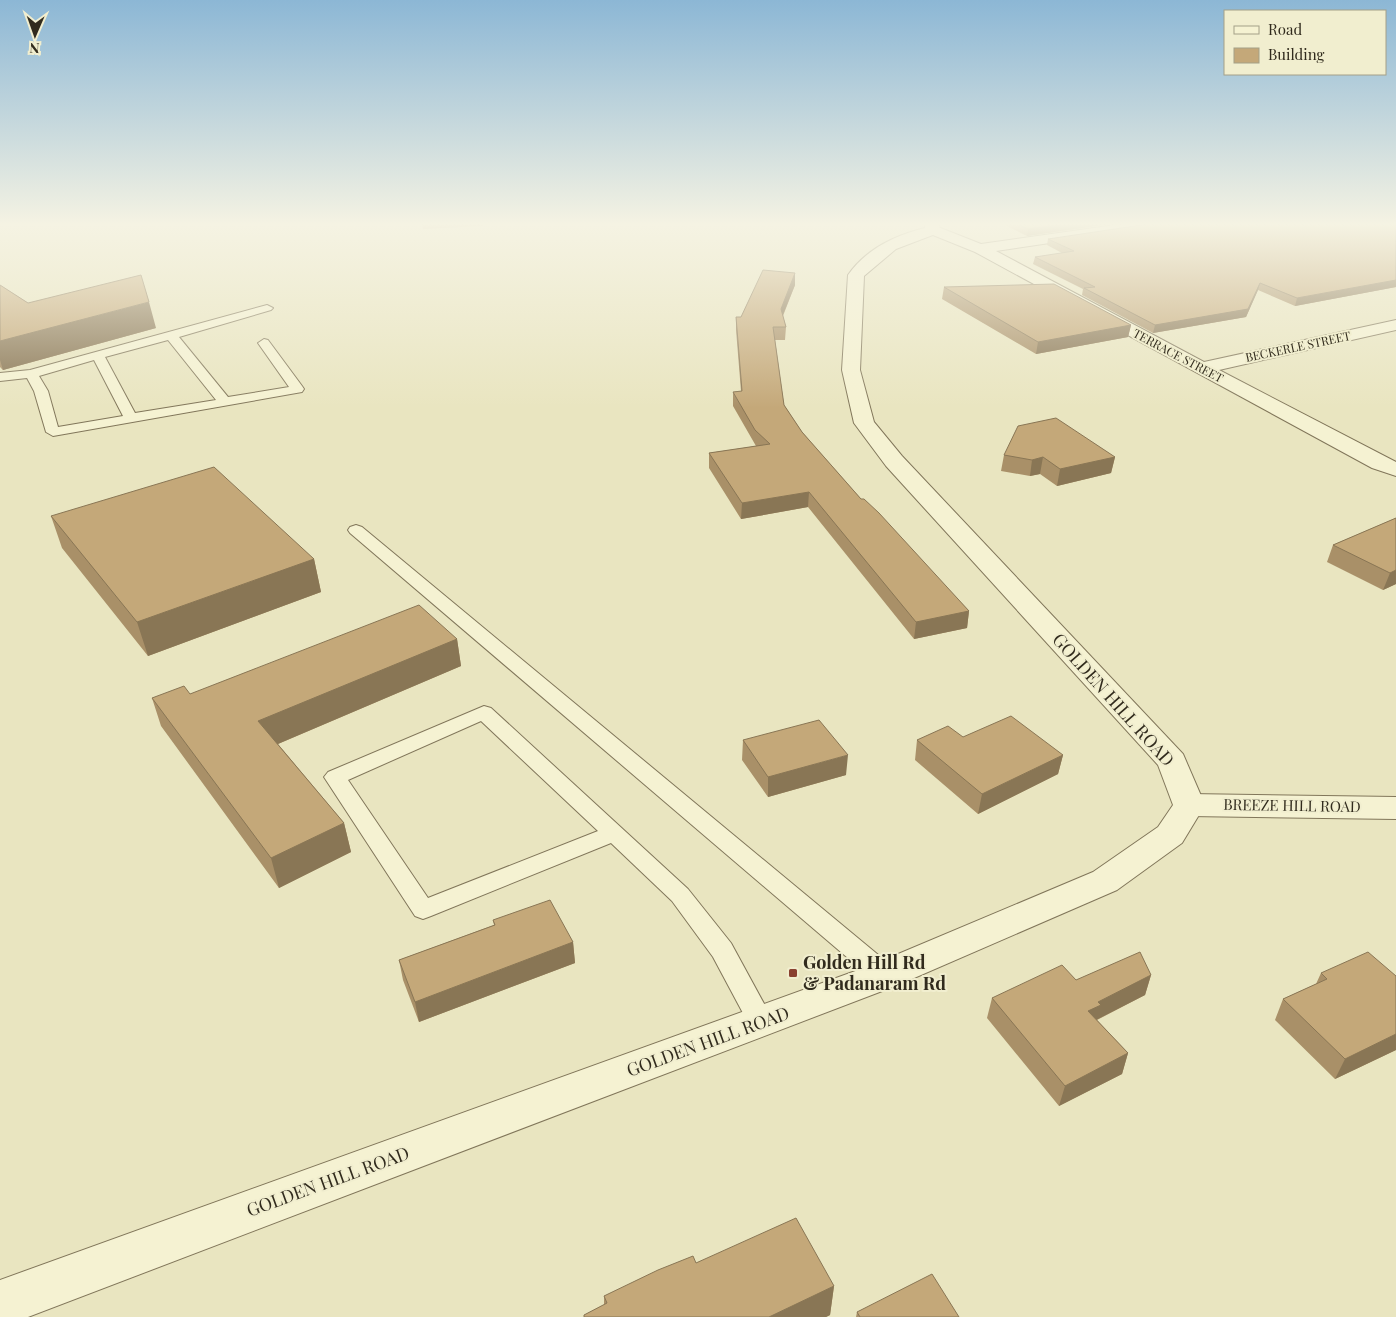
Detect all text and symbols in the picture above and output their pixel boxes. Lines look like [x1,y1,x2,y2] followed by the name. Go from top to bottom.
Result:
[10,10,60,60] north arrow
[1224,10,1386,75] legend
[1268,19,1302,39] text: Road
[29,39,40,58] text: N
[1268,44,1325,64] text: Building
[1131,325,1227,386] street label: TERRACE STREET
[1244,327,1352,365] street label: BECKERLE STREET
[1047,628,1180,771] street label: GOLDEN HILL ROAD
[1223,794,1361,816] street label: BREEZE HILL ROAD
[803,950,946,995] place label: Golden Hill Rd & Padanaram Rd
[787,967,799,979] marker: Golden Hill Rd & Padanaram Rd
[623,1000,792,1082] street label: GOLDEN HILL ROAD
[243,1140,412,1222] street label: GOLDEN HILL ROAD

